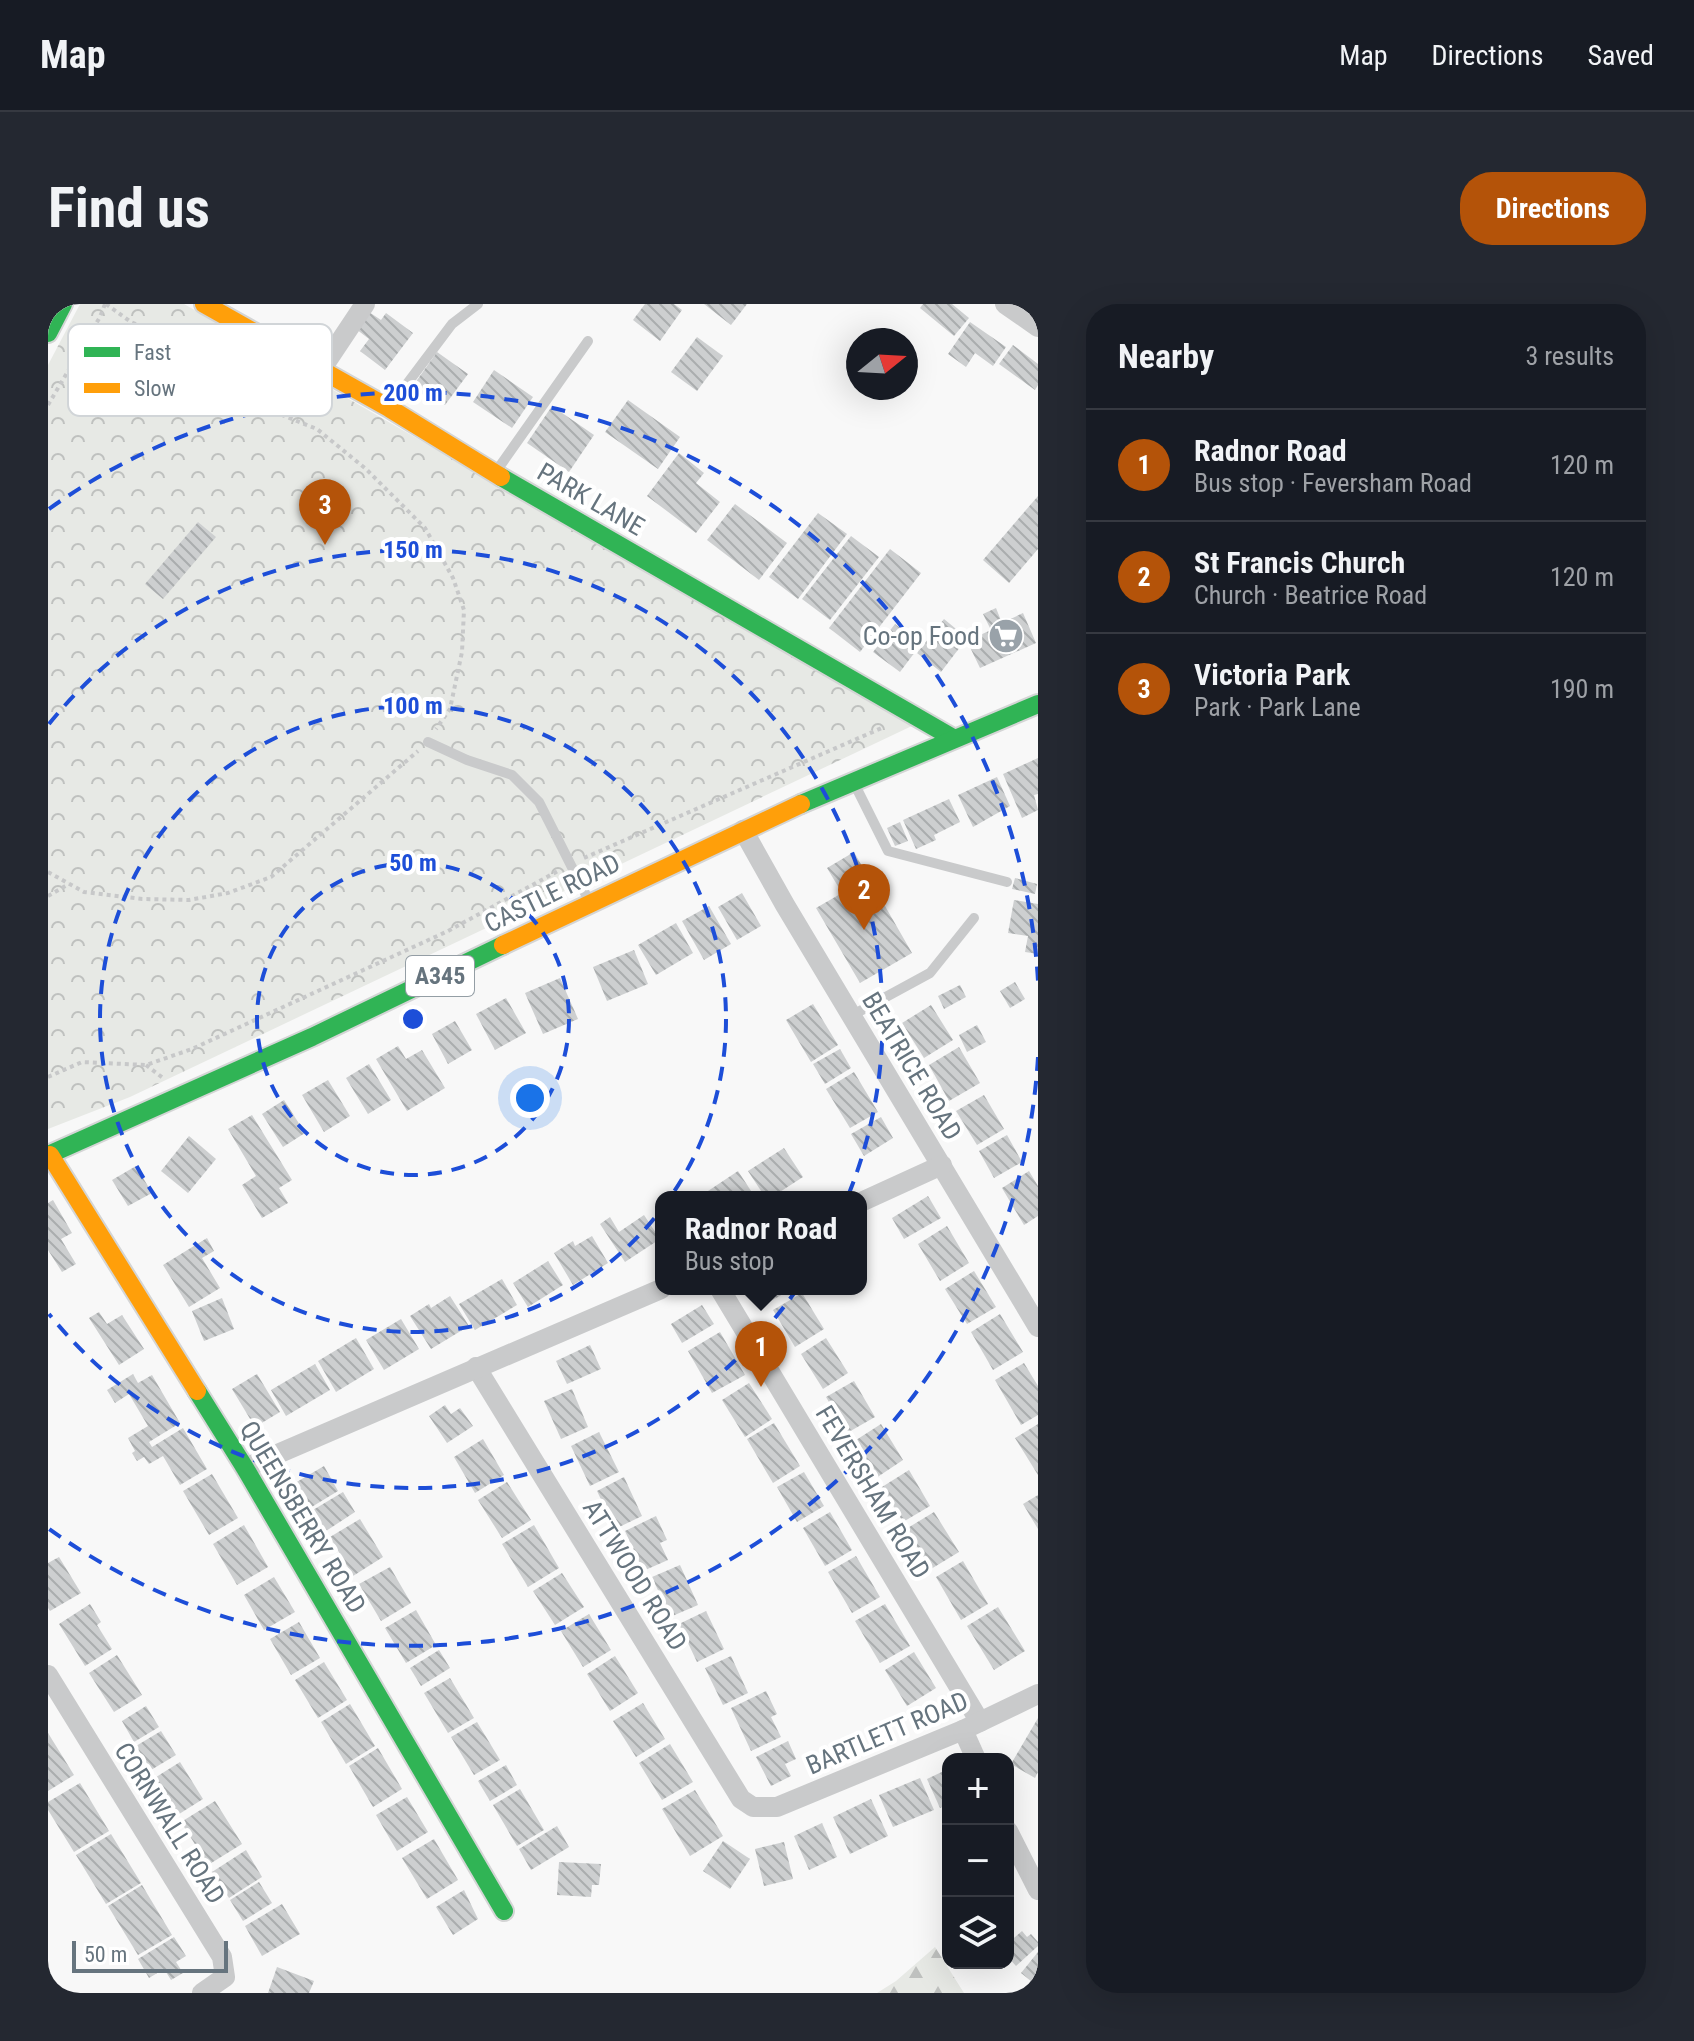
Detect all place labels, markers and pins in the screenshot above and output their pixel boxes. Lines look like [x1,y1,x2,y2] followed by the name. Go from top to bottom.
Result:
[299,479,351,545] pin: 3
[987,617,1025,655] supermarket icon: Co-op Food
[863,621,980,651] place label: Co-op Food
[838,864,890,930] pin: 2
[399,1005,427,1033] centre of rings
[735,1321,787,1387] pin: 1

